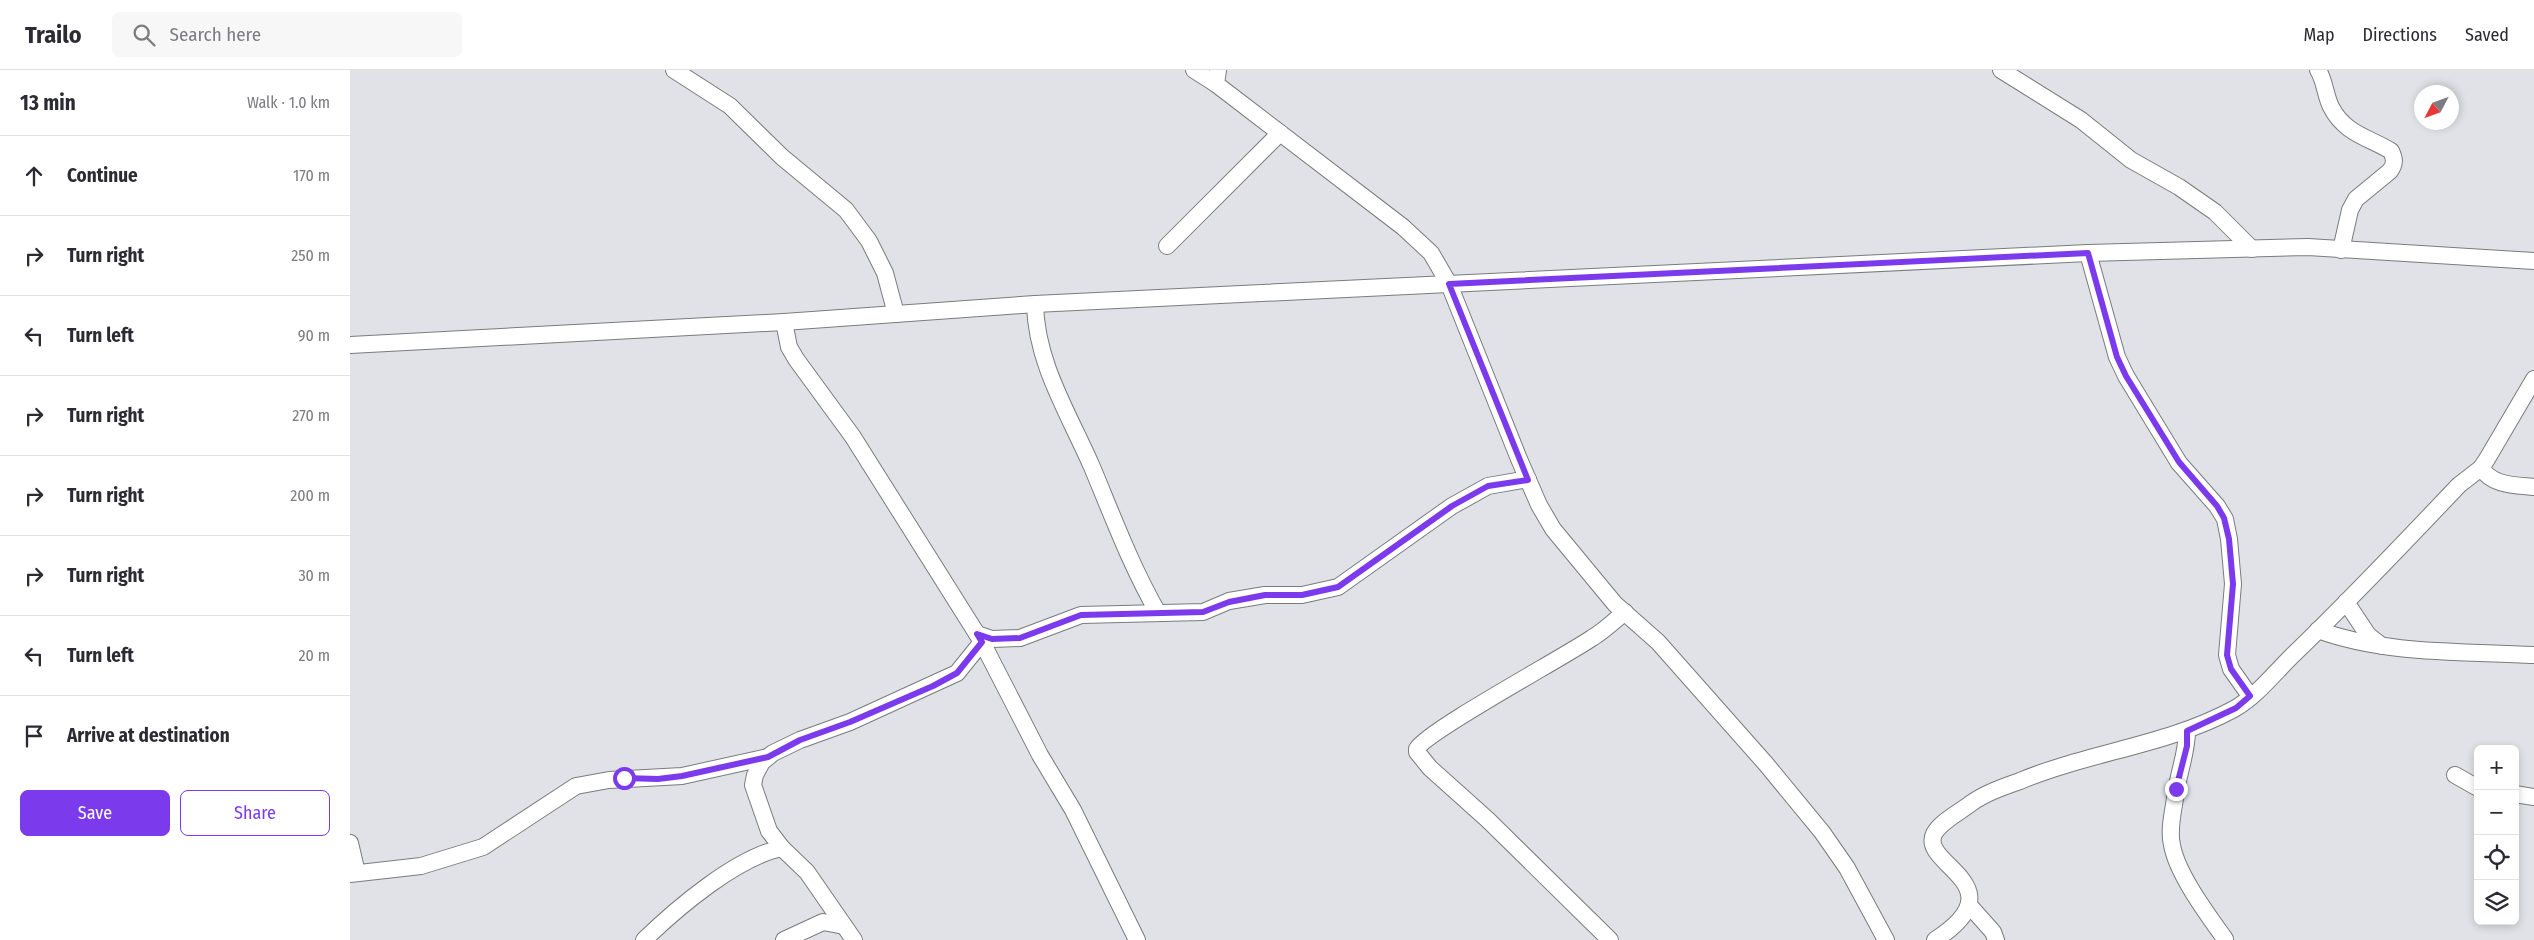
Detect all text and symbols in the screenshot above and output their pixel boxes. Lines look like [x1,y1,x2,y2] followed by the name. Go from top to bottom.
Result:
[112,12,462,57] search box
[25,21,82,49] text: Trailo
[130,21,158,49] icon: search
[170,23,261,46] text: Search here
[2303,24,2335,46] text: Map
[2363,24,2437,46] text: Directions
[2465,24,2509,46] text: Saved
[2414,85,2459,130] north arrow
[20,90,76,116] text: 13 min
[247,93,330,112] text: Walk · 1.0 km
[20,162,48,190] icon: ahead
[67,164,138,187] text: Continue
[293,166,330,185] text: 170 m
[20,242,48,270] icon: right
[67,244,144,267] text: Turn right
[291,246,330,265] text: 250 m
[20,322,48,350] icon: left
[67,324,134,347] text: Turn left
[298,326,330,345] text: 90 m
[20,402,48,430] icon: right
[67,404,144,427] text: Turn right
[292,406,330,425] text: 270 m
[20,482,48,510] icon: right
[67,484,144,507] text: Turn right
[290,486,330,505] text: 200 m
[20,562,48,590] icon: right
[67,564,144,587] text: Turn right
[298,566,330,585] text: 30 m
[20,642,48,670] icon: left
[67,644,134,667] text: Turn left
[299,646,330,665] text: 20 m
[20,722,48,750] icon: arrive
[67,724,230,747] text: Arrive at destination
[2474,745,2519,925] map controls
[2474,745,2519,790] button: +
[613,767,636,790] route start
[2165,778,2188,801] route end
[20,790,170,836] button: Save
[180,790,330,836] button: Share
[2474,790,2519,835] button: −
[2474,835,2519,880] button: locate
[2474,880,2519,925] button: layers

